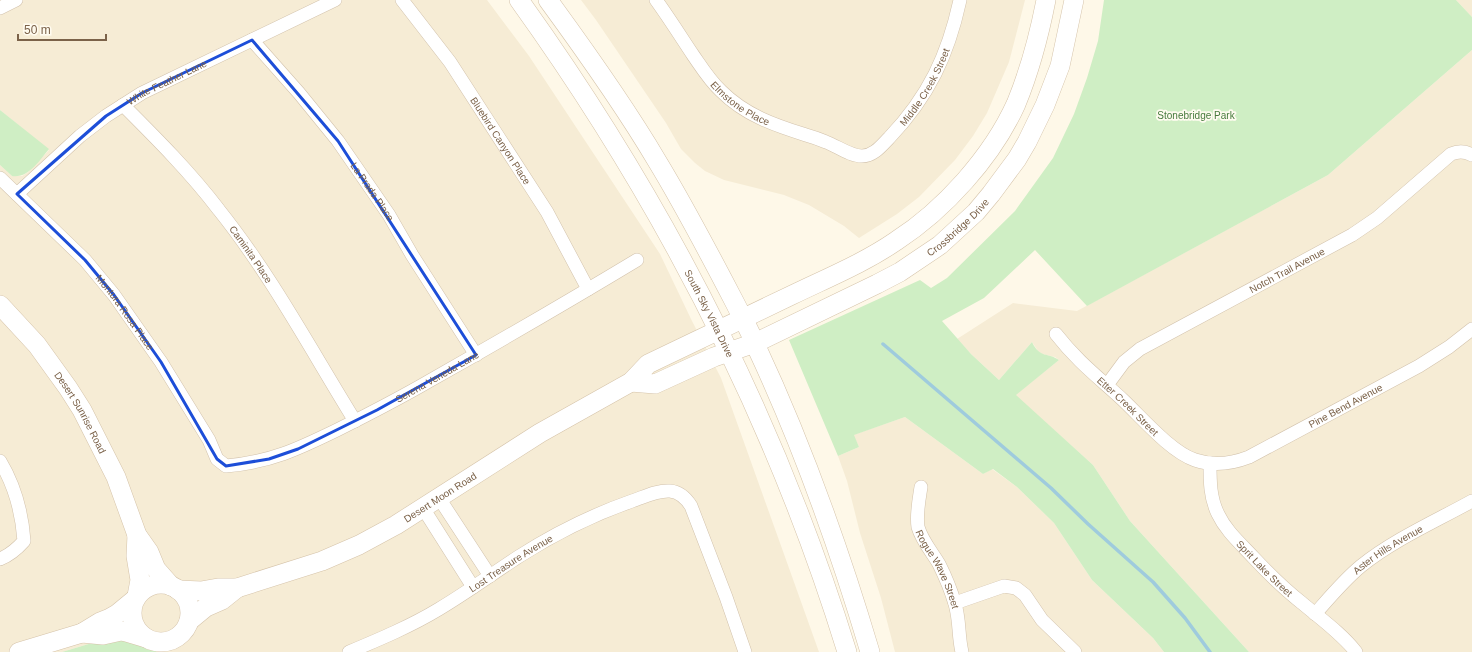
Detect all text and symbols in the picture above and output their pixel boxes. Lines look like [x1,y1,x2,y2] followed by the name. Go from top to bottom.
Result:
[18,16,106,42] scale bar
[24,23,51,37] text: 50 m
[898,46,952,128] street label: Middle Creek Street
[125,58,209,107] street label: White Feather Lane
[708,79,772,128] street label: Elmstone Place
[468,95,533,187] street label: Bluebird Canyon Place
[1157,110,1236,121] park label: Stonebridge Park
[348,160,396,223] street label: La Prada Place
[925,196,991,258] street label: Crossbridge Drive
[227,224,275,285] street label: Caminita Place
[1248,246,1327,295] street label: Notch Trail Avenue
[682,268,736,359] street label: South Sky Vista Drive
[93,273,156,353] street label: Montura Rosa Place
[394,349,481,405] street label: Serena Veneda Lane
[52,370,108,455] street label: Desert Sunrise Road
[1095,375,1161,438] street label: Etter Creek Street
[1307,381,1385,430] street label: Pine Bend Avenue
[402,470,479,525] street label: Desert Moon Road
[1351,523,1425,576] street label: Aster Hills Avenue
[913,528,961,610] street label: Rogue Wave Street
[467,532,555,594] street label: Lost Treasure Avenue
[1234,538,1295,599] street label: Sprit Lake Street

